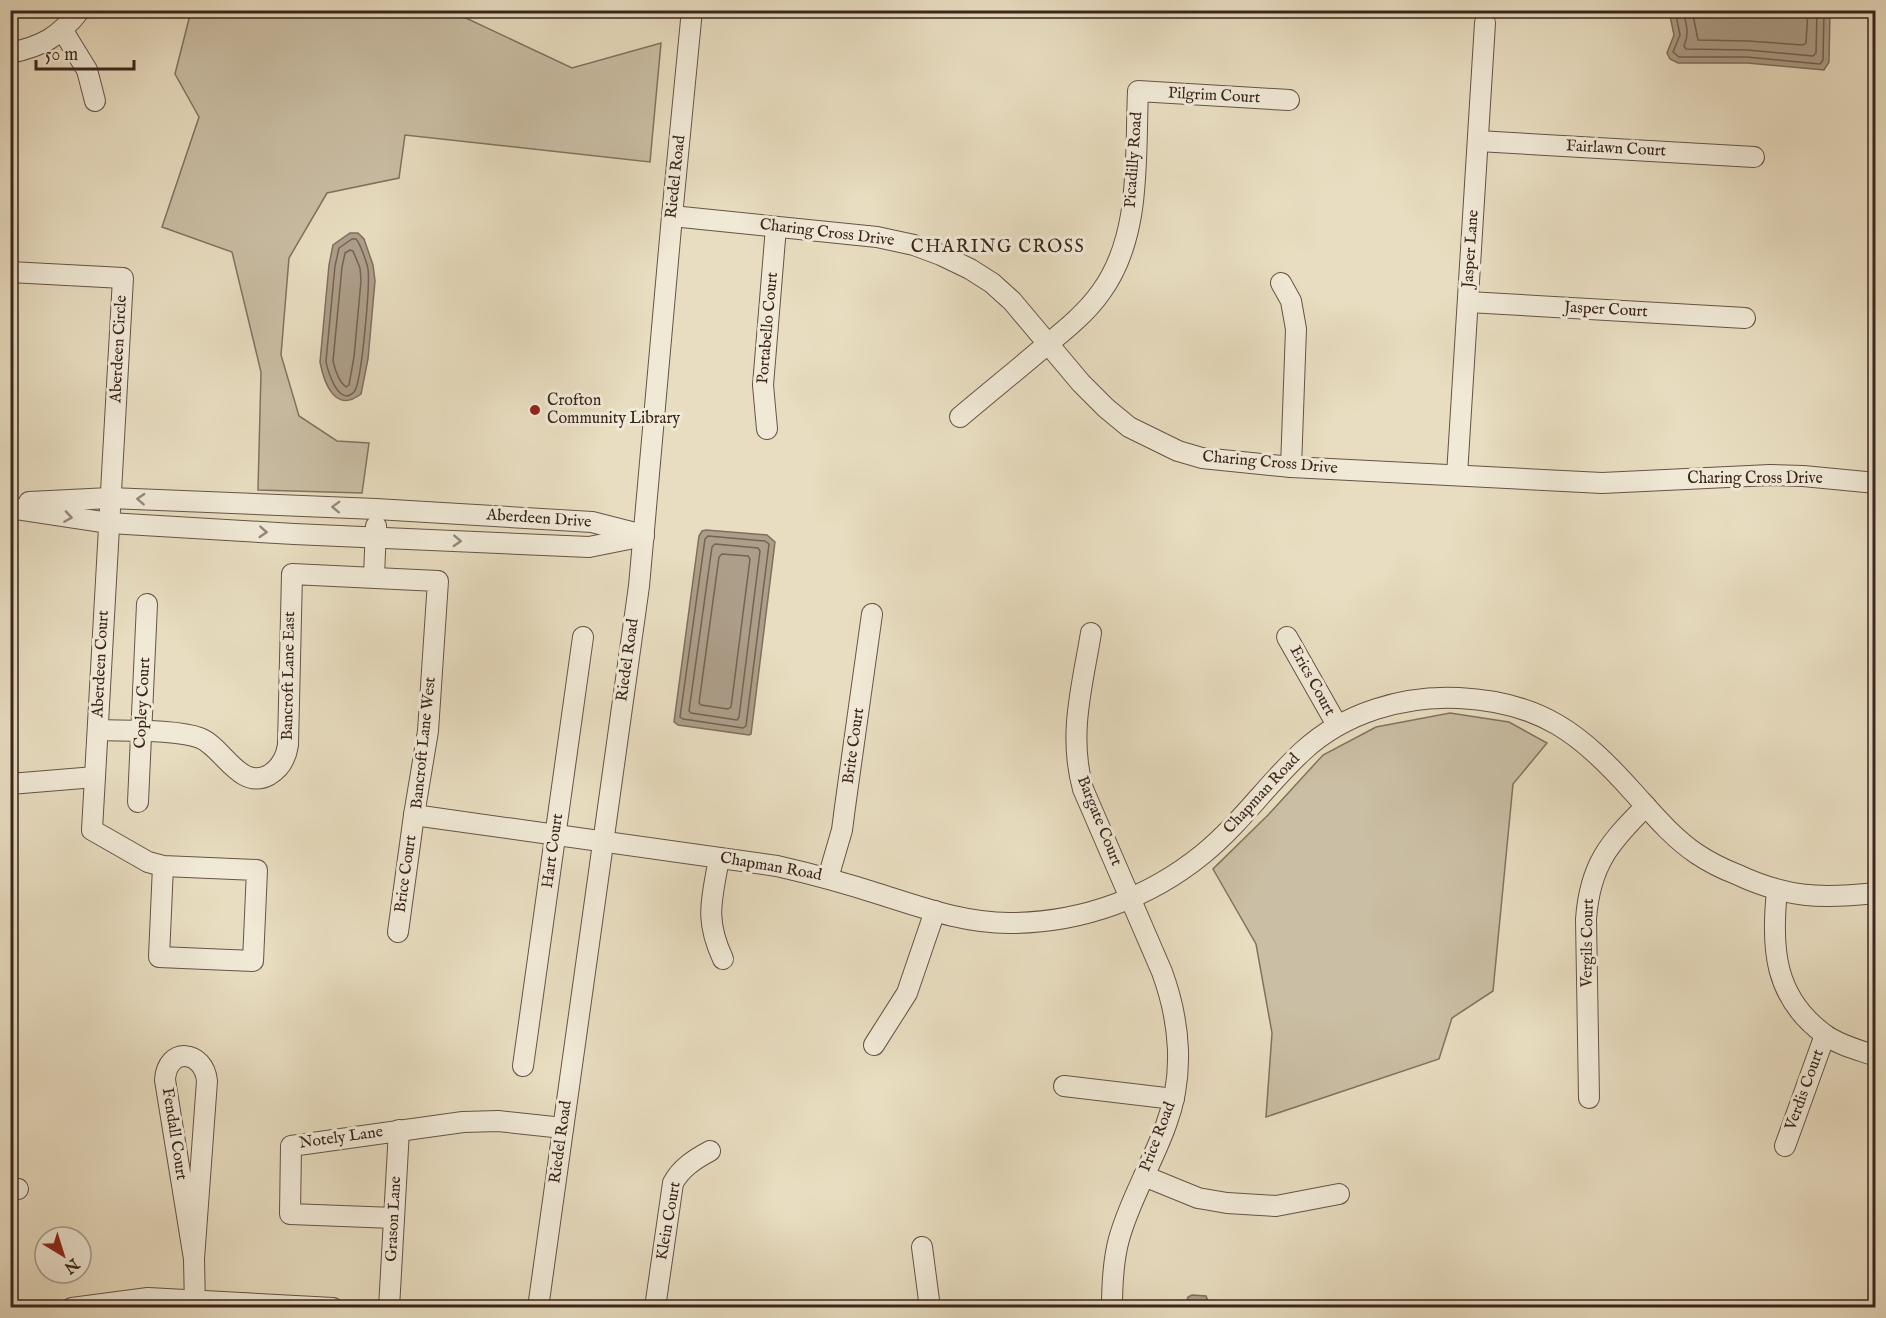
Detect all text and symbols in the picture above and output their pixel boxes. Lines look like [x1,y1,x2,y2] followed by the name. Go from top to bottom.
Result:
[36,33,134,71] scale bar
[45,44,78,67] text: 50 m
[1167,84,1261,108] street label: Pilgrim Court
[1121,111,1147,209] street label: Picadilly Road
[662,134,690,220] street label: Riedel Road
[1565,136,1667,162] street label: Fairlawn Court
[1458,209,1484,291] street label: Jasper Lane
[758,215,896,251] street label: Charing Cross Drive
[911,236,1085,259] district label: CHARING CROSS
[753,271,783,385] street label: Portabello Court
[106,295,132,404] street label: Aberdeen Circle
[1562,298,1649,322] street label: Jasper Court
[547,391,680,429] place label: Crofton Community Library
[528,403,542,417] marker: Crofton Community Library
[1202,447,1338,479] street label: Charing Cross Drive
[1687,469,1823,489] street label: Charing Cross Drive
[137,493,146,506] one-way arrow
[332,501,341,514] one-way arrow
[485,505,592,533] street label: Aberdeen Drive
[64,510,73,522] one-way arrow
[258,526,267,539] one-way arrow
[453,534,462,547] one-way arrow
[88,609,114,719] street label: Aberdeen Court
[278,611,300,741] street label: Bancroft Lane East
[612,617,644,703] street label: Riedel Road
[1285,643,1340,720] street label: Erics Court
[131,656,155,749] street label: Copley Court
[407,675,441,810] street label: Bancroft Lane West
[839,706,869,785] street label: Brite Court
[1220,749,1305,838] street label: Chapman Road
[1072,773,1126,869] street label: Bargate Court
[538,812,568,890] street label: Hart Court
[391,833,421,914] street label: Brice Court
[719,848,824,886] street label: Chapman Road
[1577,898,1599,989] street label: Vergils Court
[1781,1046,1829,1134] street label: Verdis Court
[157,1086,191,1182] street label: Fendall Court
[545,1099,577,1185] street label: Riedel Road
[1136,1099,1181,1175] street label: Price Road
[298,1122,384,1154] street label: Notely Lane
[382,1176,406,1262] street label: Grason Lane
[652,1180,686,1262] street label: Klein Court
[33,1225,93,1285] north arrow
[59,1252,83,1277] text: N

